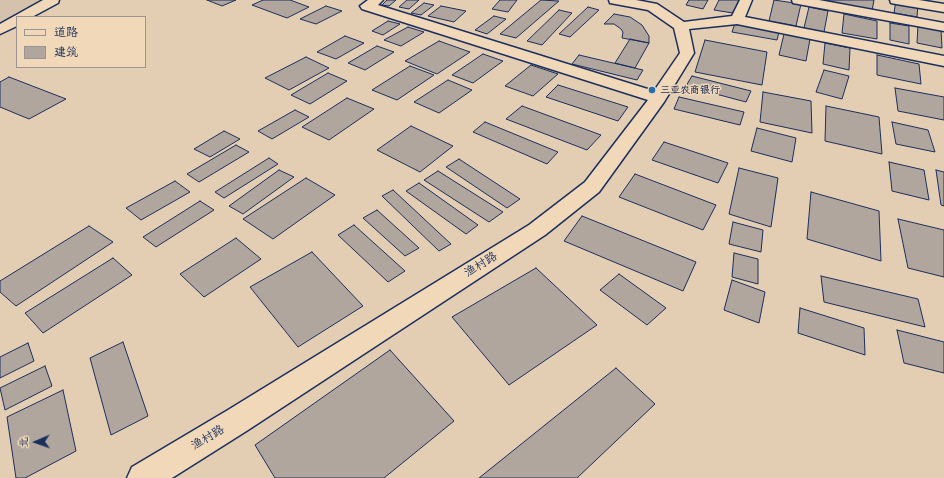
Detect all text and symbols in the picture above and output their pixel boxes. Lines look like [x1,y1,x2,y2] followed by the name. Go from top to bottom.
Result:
[16,16,146,68] legend
[54,21,78,43] text: 道路
[54,41,78,63] text: 建筑
[660,84,720,96] place label: 三亚农商银行
[647,85,657,95] marker: 三亚农商银行
[462,249,500,281] street label: 渔村路
[16,422,56,462] north arrow
[189,423,227,453] street label: 渔村路
[14,437,33,448] text: 北

